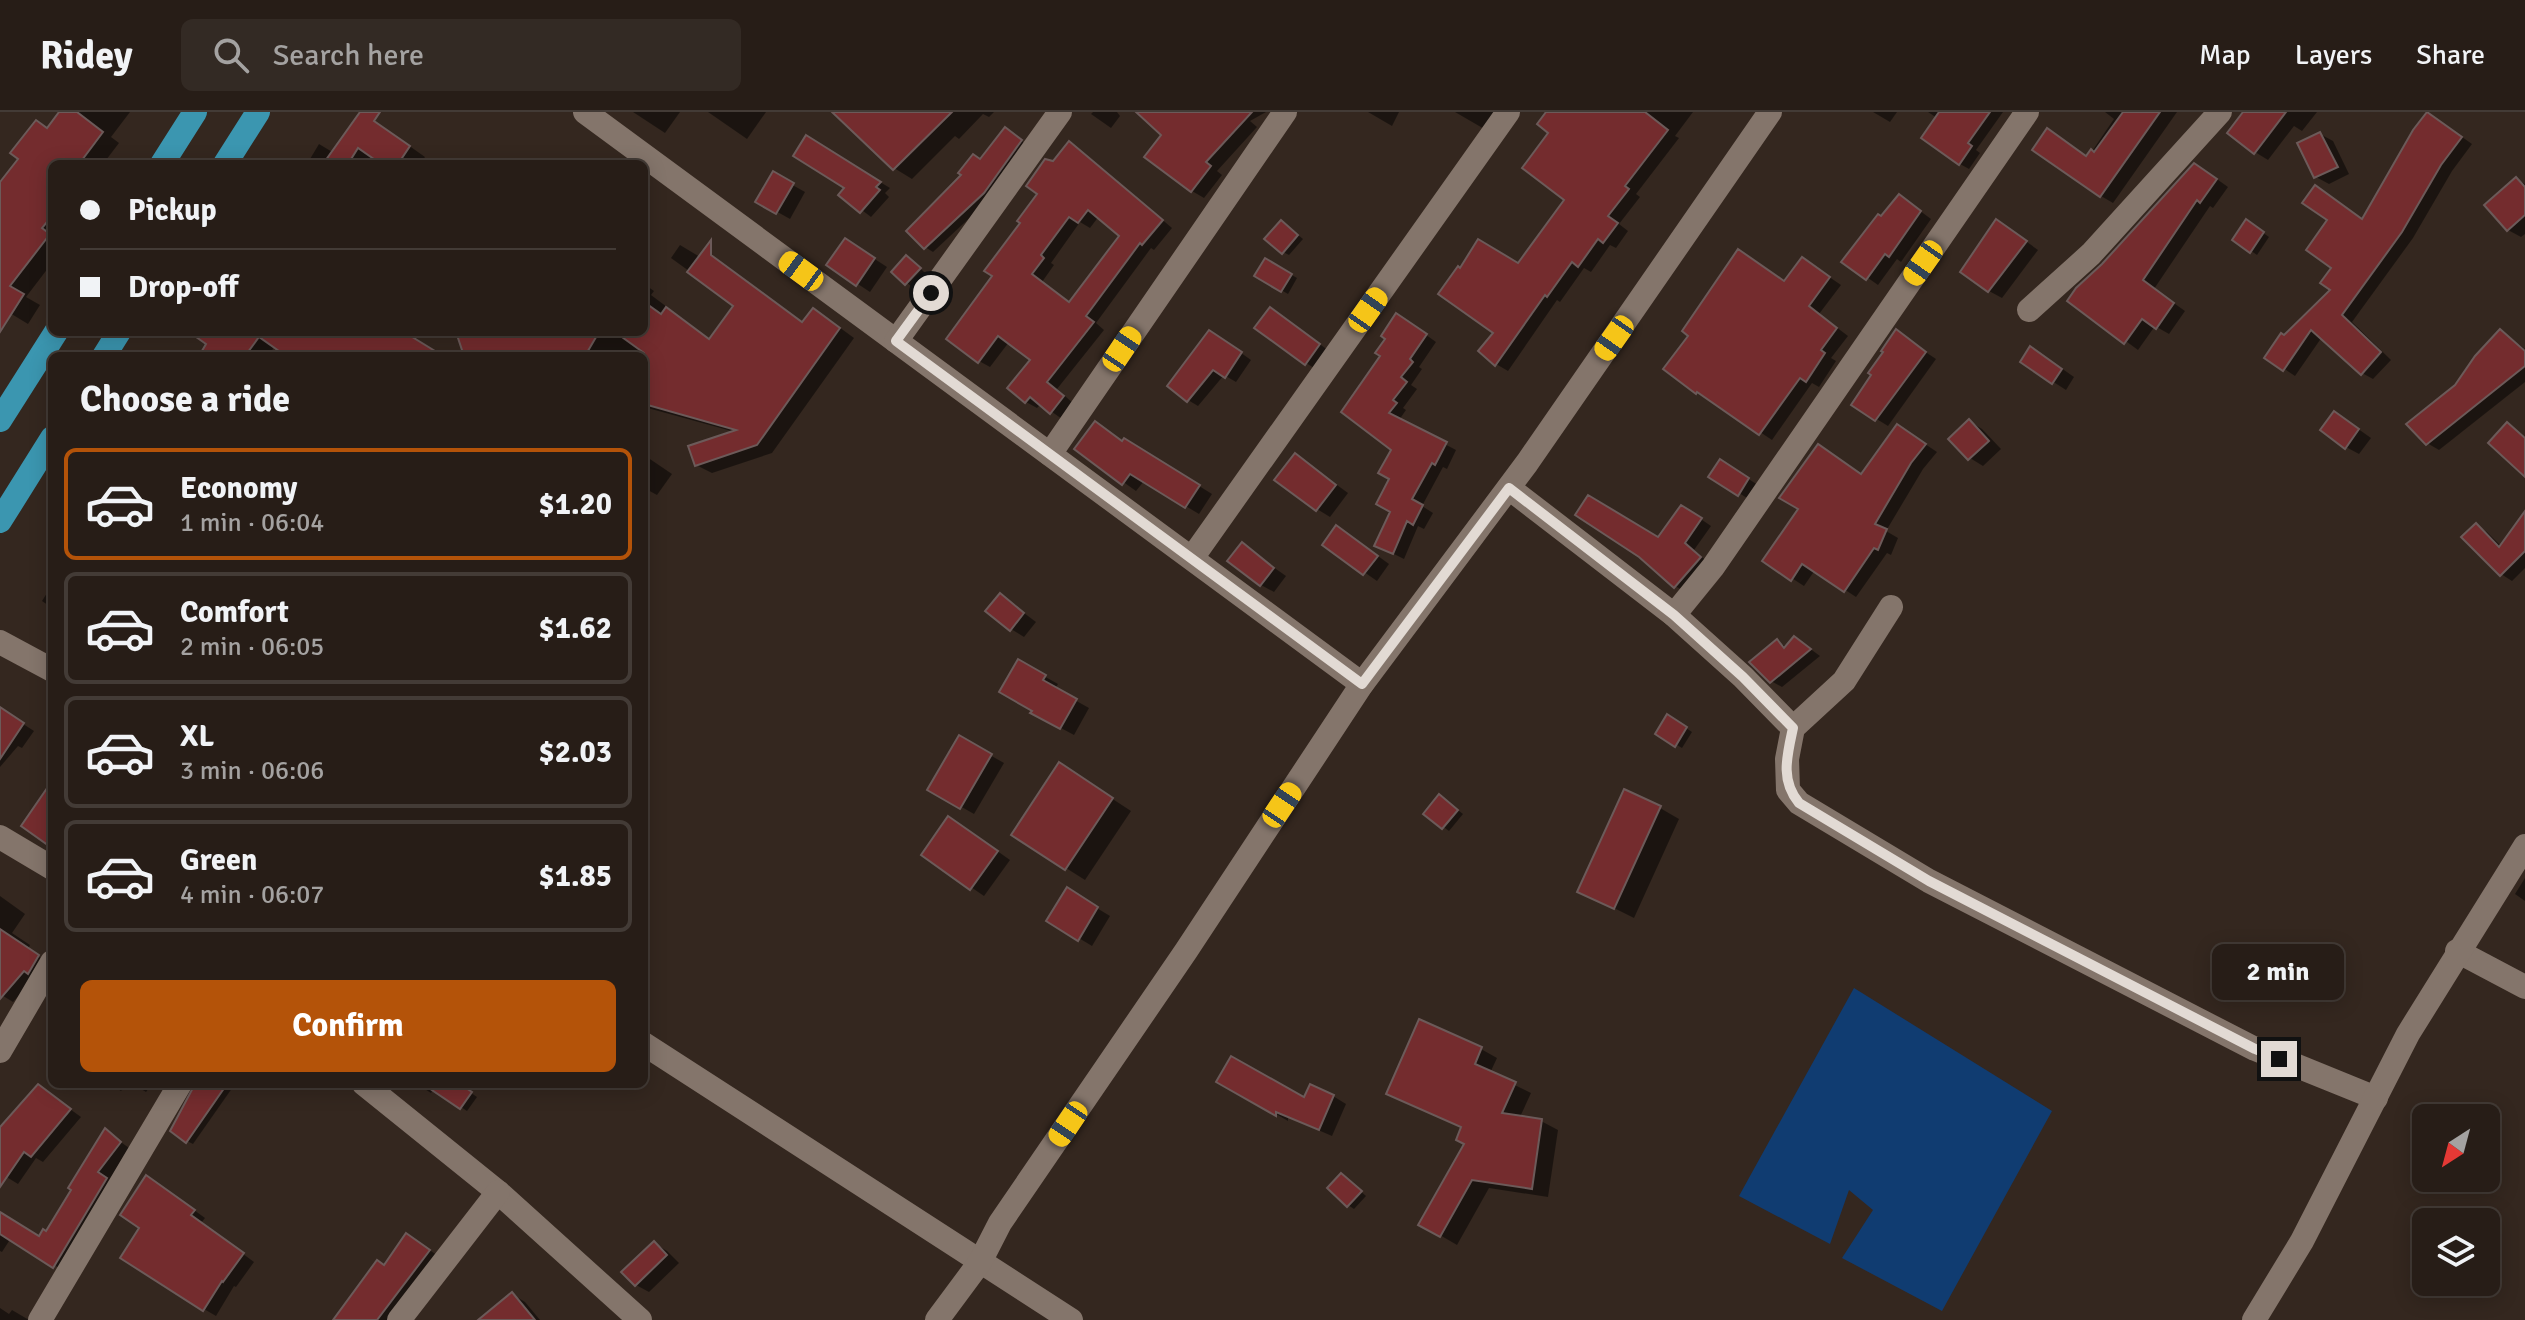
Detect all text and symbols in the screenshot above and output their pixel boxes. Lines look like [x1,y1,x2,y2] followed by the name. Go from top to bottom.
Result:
[181,19,741,91] search box
[40,32,133,79] text: Ridey
[209,33,253,77] icon: search
[273,37,424,74] text: Search here
[2199,38,2251,72] text: Map
[2295,38,2372,72] text: Layers
[2416,38,2485,72] text: Share
[128,192,217,229] text: Pickup
[1899,236,1947,290] car
[775,247,827,295] car
[128,269,238,306] text: Drop-off
[913,275,949,311] route start
[1344,283,1392,337] car
[1590,311,1638,365] car
[1099,322,1145,376] car
[80,377,290,422] text: Choose a ride
[84,468,156,540] icon: car
[180,470,297,507] text: Economy
[539,486,612,523] text: $1.20
[180,507,324,539] text: 1 min · 06:04
[84,592,156,664] icon: car
[180,594,289,631] text: Comfort
[539,610,612,647] text: $1.62
[180,631,324,663] text: 2 min · 06:05
[84,716,156,788] icon: car
[180,718,214,755] text: XL
[539,734,612,771] text: $2.03
[180,755,324,787] text: 3 min · 06:06
[1259,778,1305,832] car
[84,840,156,912] icon: car
[180,842,257,879] text: Green
[539,858,612,895] text: $1.85
[180,879,324,911] text: 4 min · 06:07
[2213,943,2345,999] callout: 2 min
[2247,956,2309,988] text: 2 min
[80,980,616,1072] button: Confirm
[2261,1041,2297,1077] route end
[1045,1097,1091,1151] car
[2412,1104,2500,1192] north arrow
[2412,1104,2500,1296] map controls
[2412,1208,2500,1296] button: layers

